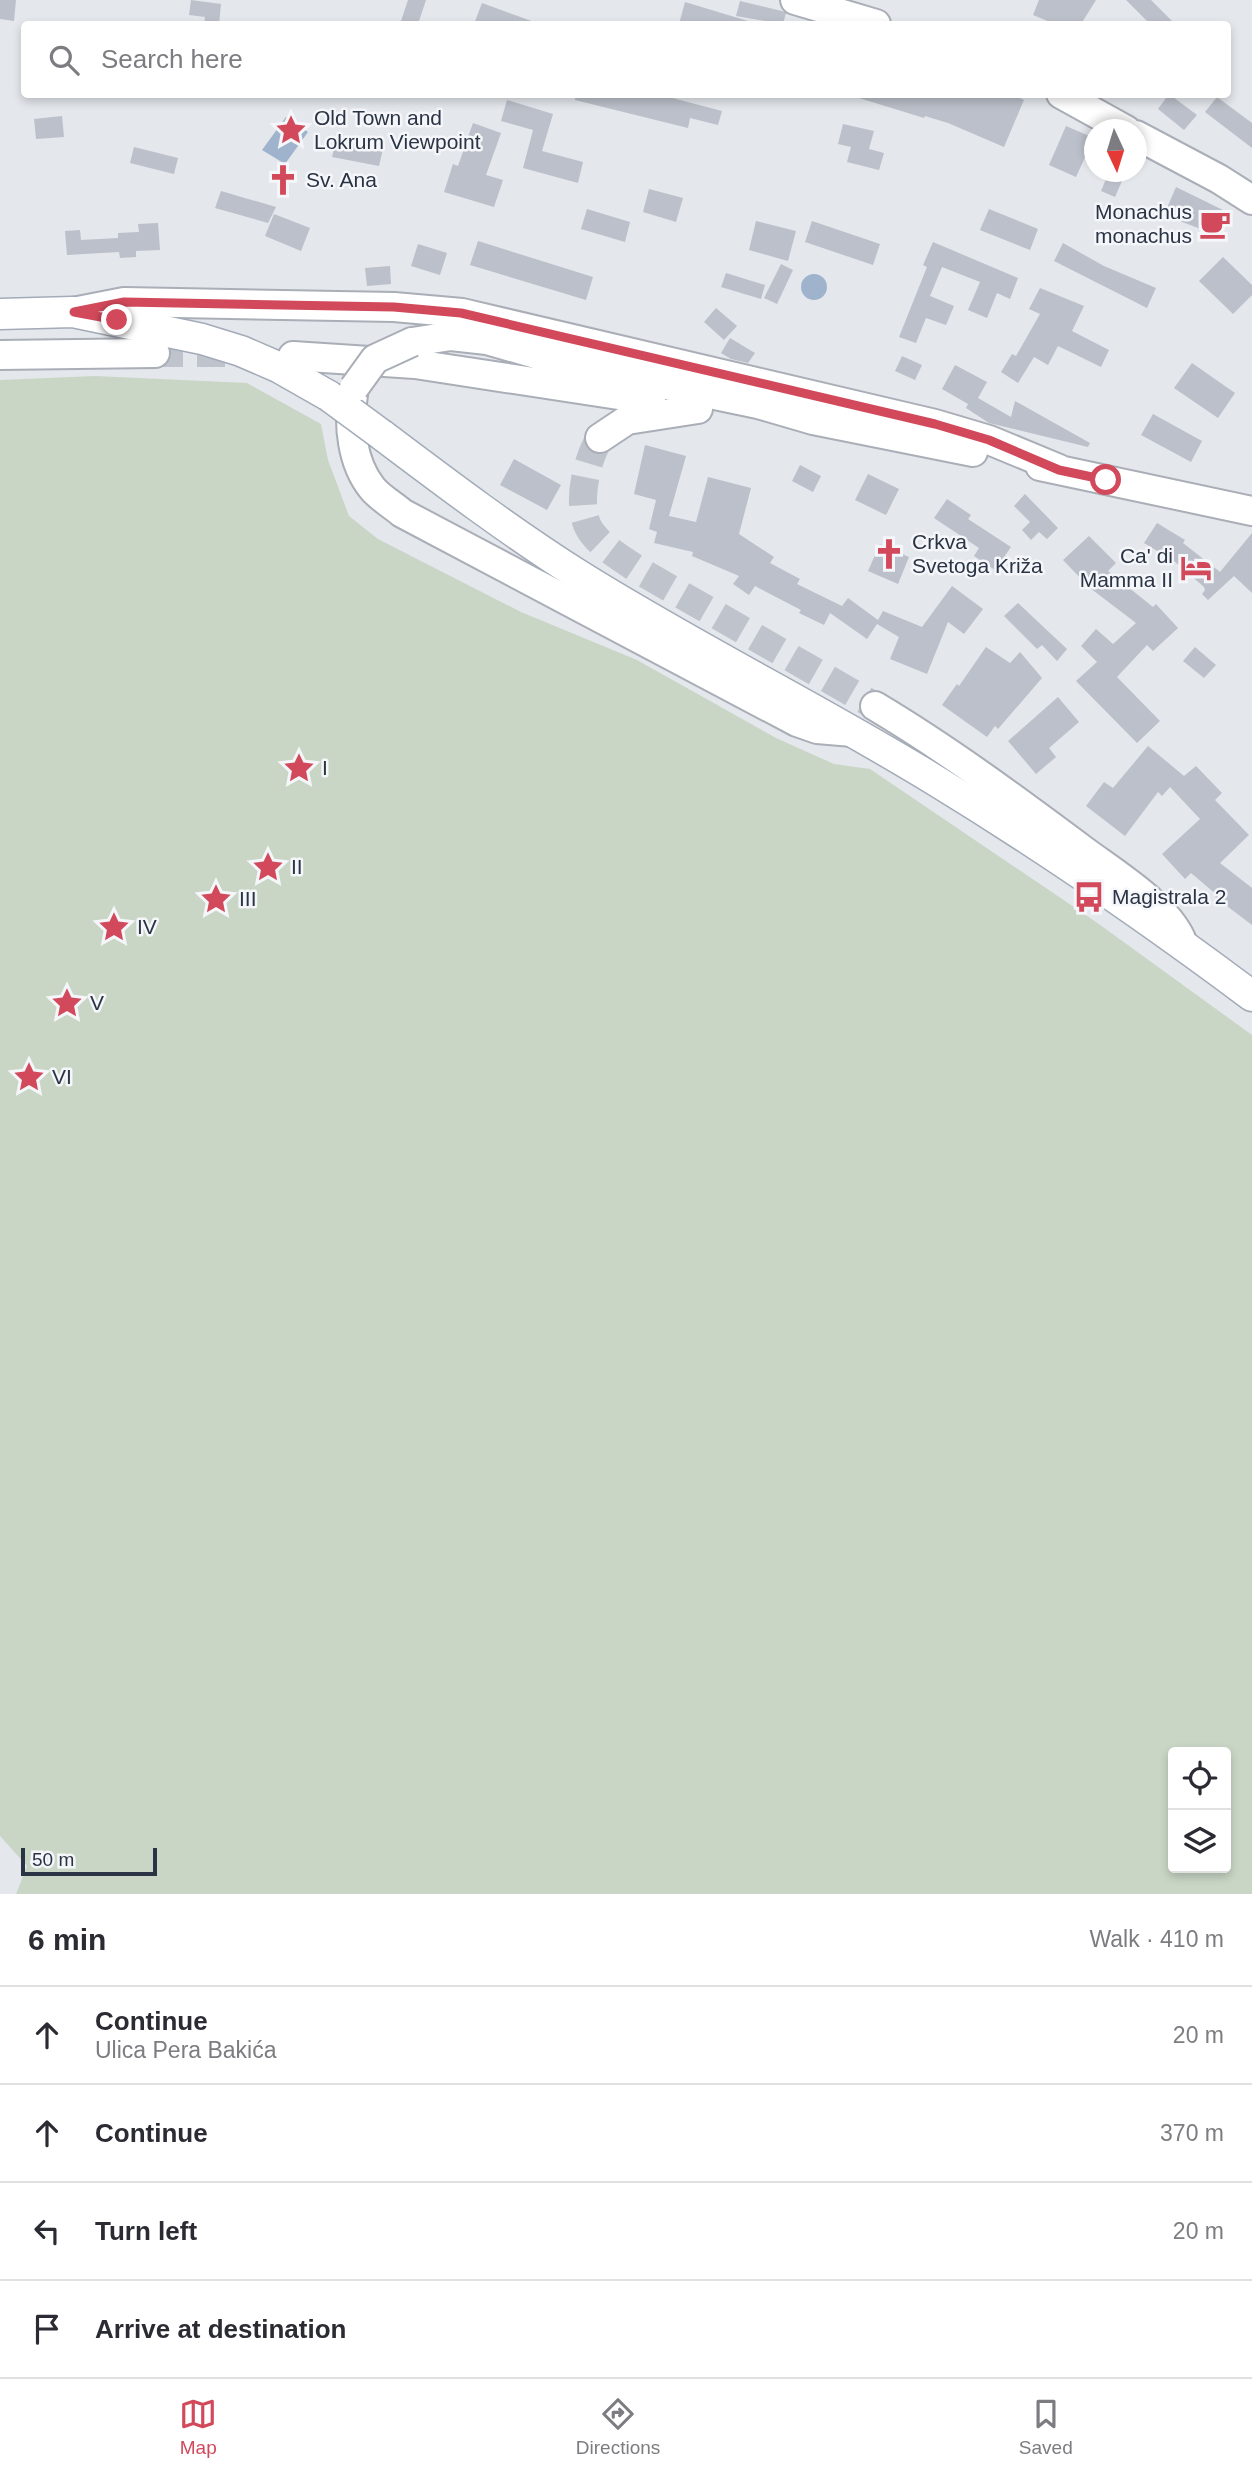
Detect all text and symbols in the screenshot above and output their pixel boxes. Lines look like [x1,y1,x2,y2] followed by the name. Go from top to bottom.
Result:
[21,21,1231,98] search box
[45,41,83,79] icon: search
[101,44,243,74] text: Search here
[314,106,481,153] place label: Old Town and Lokrum Viewpoint
[274,113,308,147] place icon: Old Town and Lokrum Viewpoint
[1084,119,1147,182] north arrow
[266,163,300,197] church icon: Sv. Ana
[306,168,377,191] place label: Sv. Ana
[1095,200,1192,247] place label: Monachus monachus
[1198,207,1232,241] cafe icon: Monachus monachus
[101,304,132,335] route end
[1090,464,1121,495] route start
[912,530,1043,577] place label: Crkva Svetoga Križa
[872,537,906,571] church icon: Crkva Svetoga Križa
[1080,544,1173,591] place label: Ca' di Mamma II
[1179,551,1213,585] hotel icon: Ca' di Mamma II
[282,751,316,785] place icon: I
[322,756,328,779] place label: I
[251,850,285,884] place icon: II
[291,855,303,878] place label: II
[1072,880,1106,914] bus stop icon: Magistrala 2
[199,882,233,916] place icon: III
[1112,885,1226,908] place label: Magistrala 2
[239,887,257,910] place label: III
[97,910,131,944] place icon: IV
[137,915,157,938] place label: IV
[50,986,84,1020] place icon: V
[90,991,104,1014] place label: V
[12,1060,46,1094] place icon: VI
[52,1065,72,1088] place label: VI
[1168,1747,1231,1873] map controls
[1168,1747,1231,1810] button: locate
[1168,1810,1231,1873] button: layers
[21,1845,158,1877] scale bar
[32,1849,74,1870] text: 50 m
[28,1923,106,1956] text: 6 min
[1089,1926,1224,1952] text: Walk · 410 m
[95,2006,208,2036] text: Continue
[28,2016,66,2054] icon: ahead
[1173,2022,1224,2048] text: 20 m
[95,2037,277,2063] text: Ulica Pera Bakića
[28,2114,66,2152] icon: ahead
[95,2118,208,2148] text: Continue
[1160,2120,1224,2146] text: 370 m
[28,2212,66,2250] icon: left
[95,2216,197,2246] text: Turn left
[1173,2218,1224,2244] text: 20 m
[28,2310,66,2348] icon: arrive
[95,2314,346,2344] text: Arrive at destination
[179,2395,217,2459] tab: Map
[576,2395,660,2459] tab: Directions
[1019,2395,1073,2459] tab: Saved

